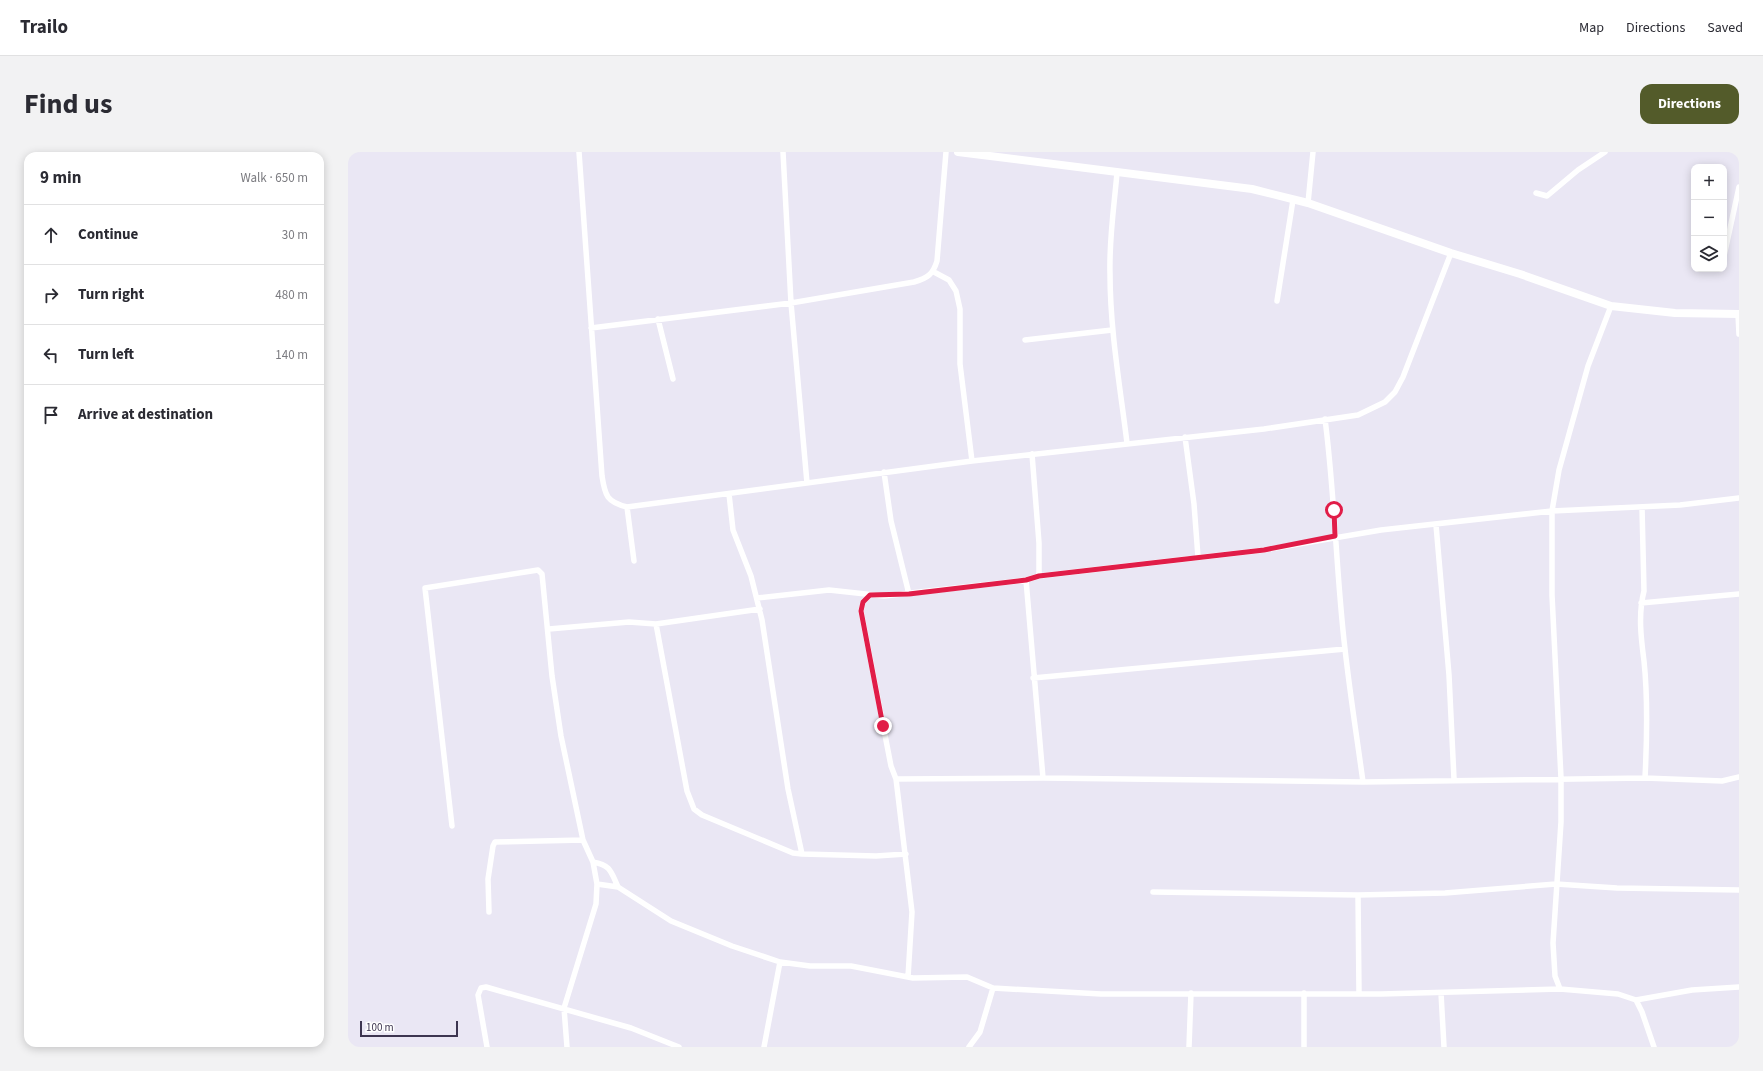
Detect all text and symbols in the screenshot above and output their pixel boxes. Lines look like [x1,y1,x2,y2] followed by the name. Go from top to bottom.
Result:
[20,14,68,41] text: Trailo
[1579,18,1604,38] text: Map
[1626,18,1685,38] text: Directions
[1707,18,1743,38] text: Saved
[24,84,112,124] text: Find us
[1640,84,1739,124] button: Directions
[1691,164,1727,272] map controls
[1691,164,1727,200] button: +
[40,166,81,190] text: 9 min
[240,169,308,187] text: Walk · 650 m
[1691,200,1727,236] button: −
[40,224,62,246] icon: ahead
[78,224,138,245] text: Continue
[282,226,308,244] text: 30 m
[1691,236,1727,272] button: layers
[40,284,62,306] icon: right
[78,284,144,305] text: Turn right
[275,286,308,304] text: 480 m
[40,344,62,366] icon: left
[78,344,134,365] text: Turn left
[275,346,308,364] text: 140 m
[40,404,62,426] icon: arrive
[78,404,213,425] text: Arrive at destination
[1325,501,1343,519] route start
[874,717,892,735] route end
[360,1019,458,1038] scale bar
[366,1020,394,1035] text: 100 m

